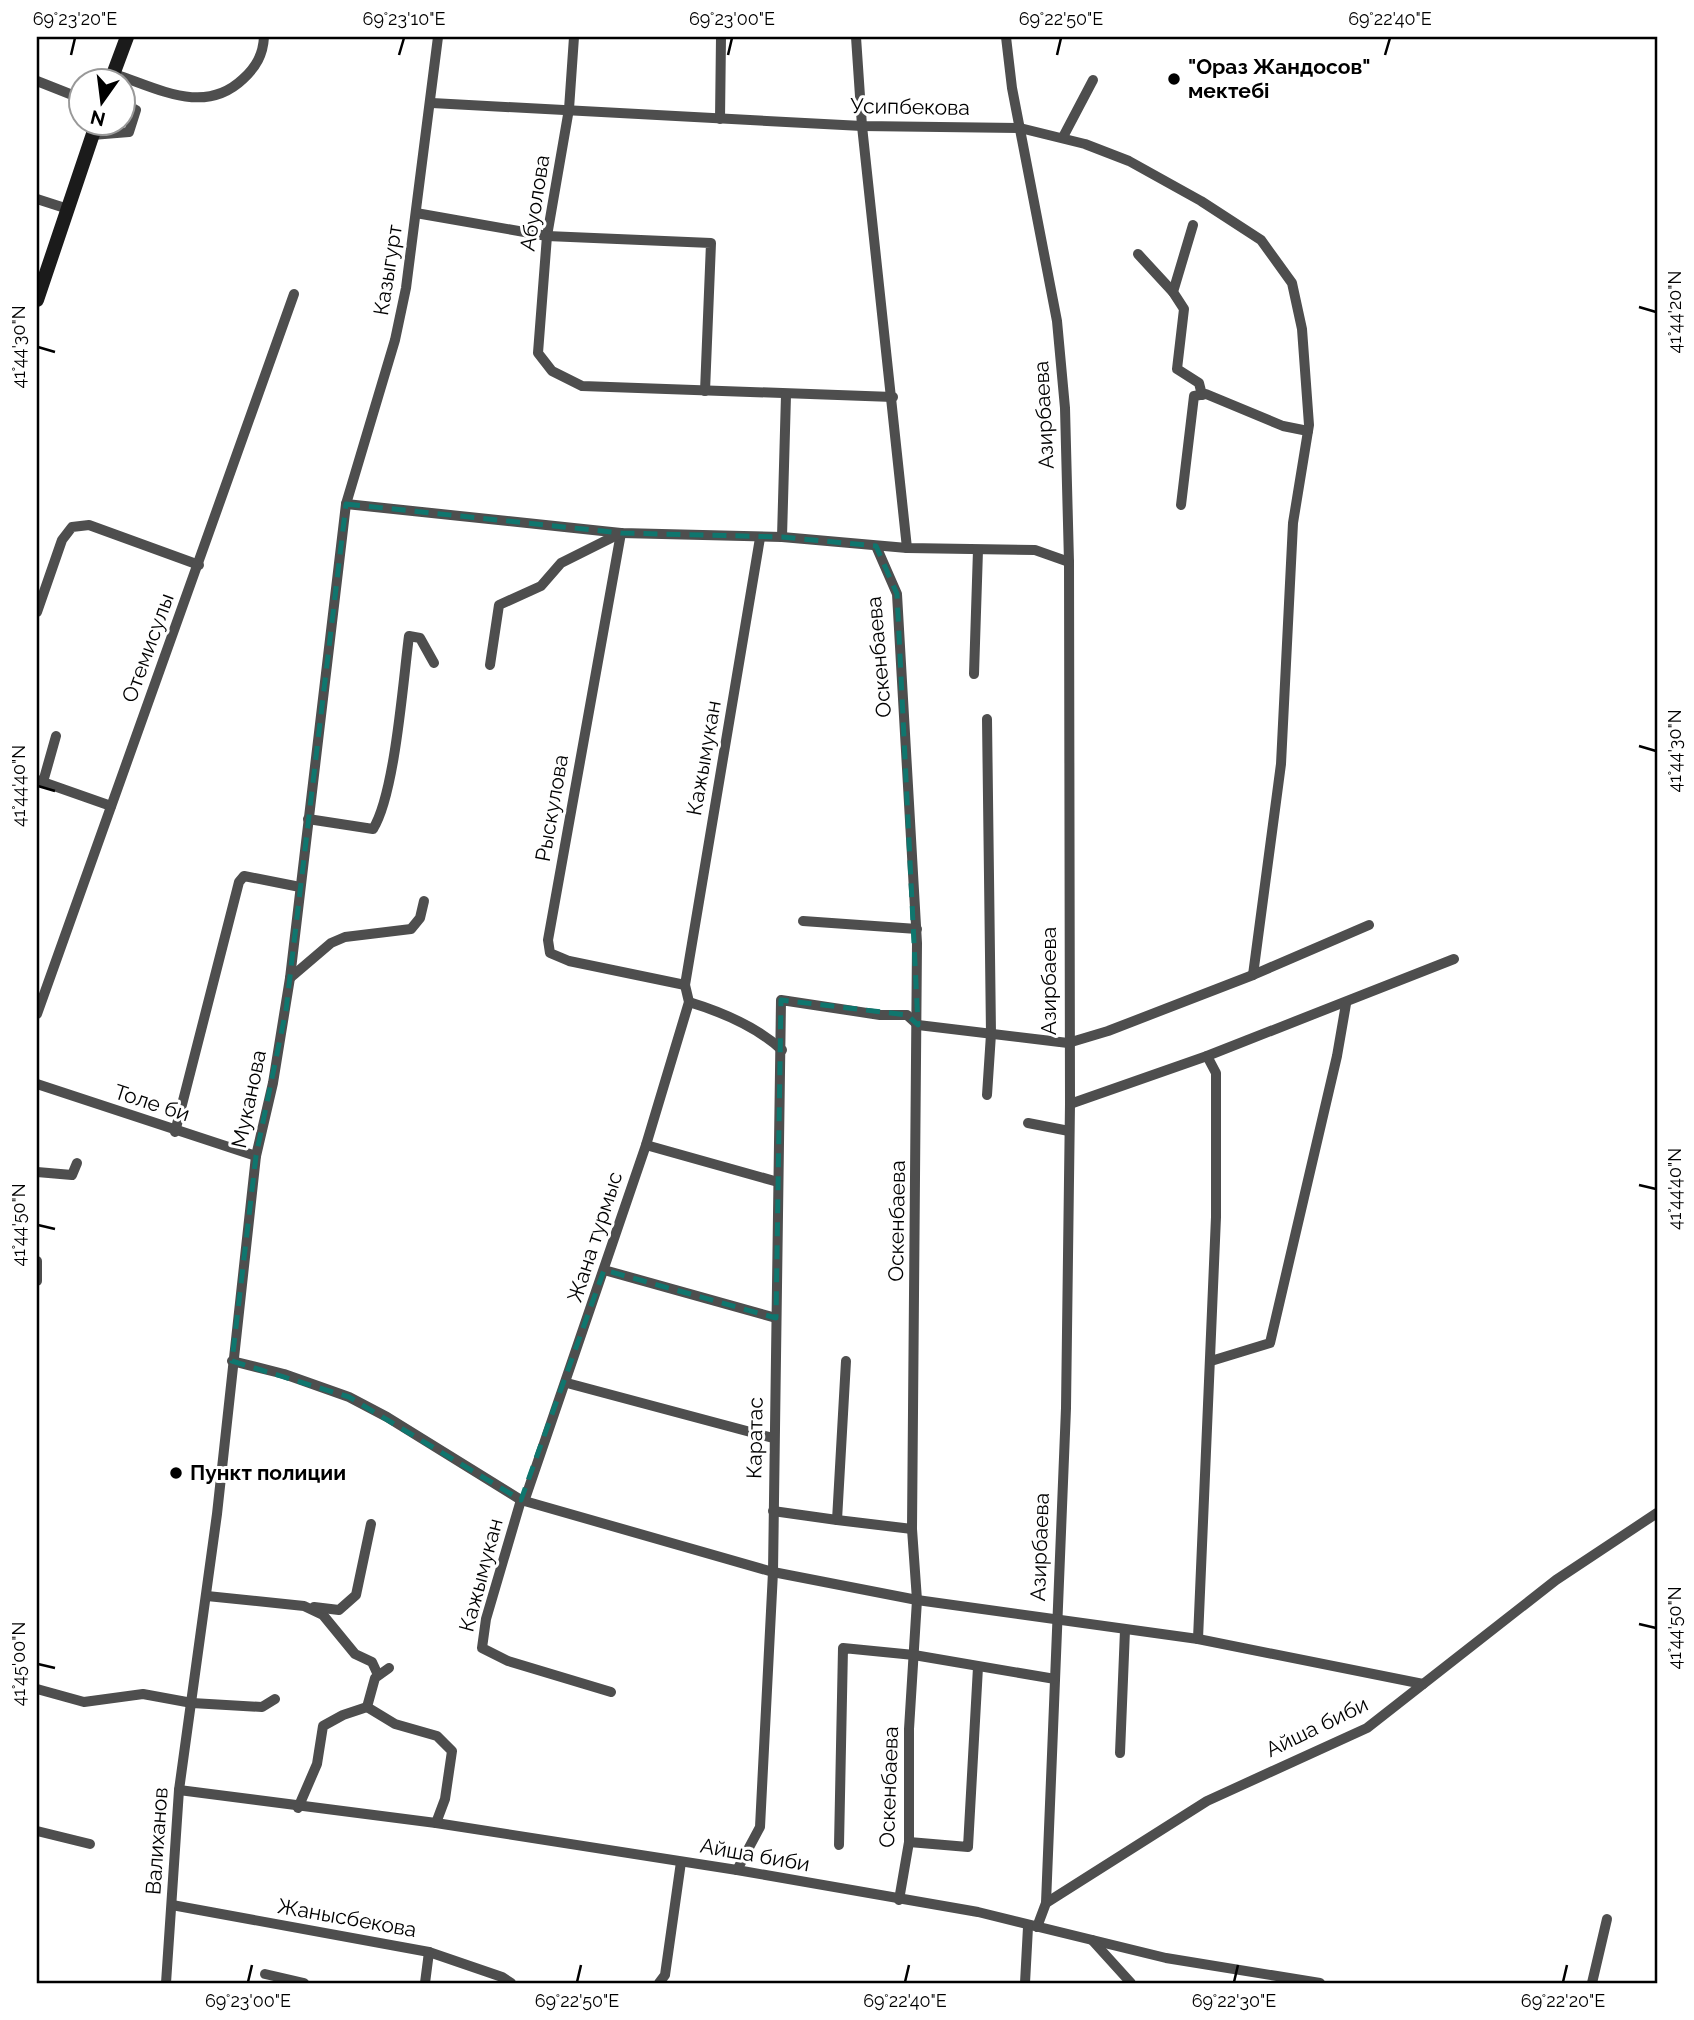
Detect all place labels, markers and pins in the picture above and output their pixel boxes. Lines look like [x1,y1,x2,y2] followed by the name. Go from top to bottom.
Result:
[1188,54,1370,103] place label: "Ораз Жандосов" мектебі
[1166,71,1182,87] marker: "Ораз Жандосов" мектебі
[190,1460,346,1485] place label: Пункт полиции
[168,1465,184,1481] marker: Пункт полиции

